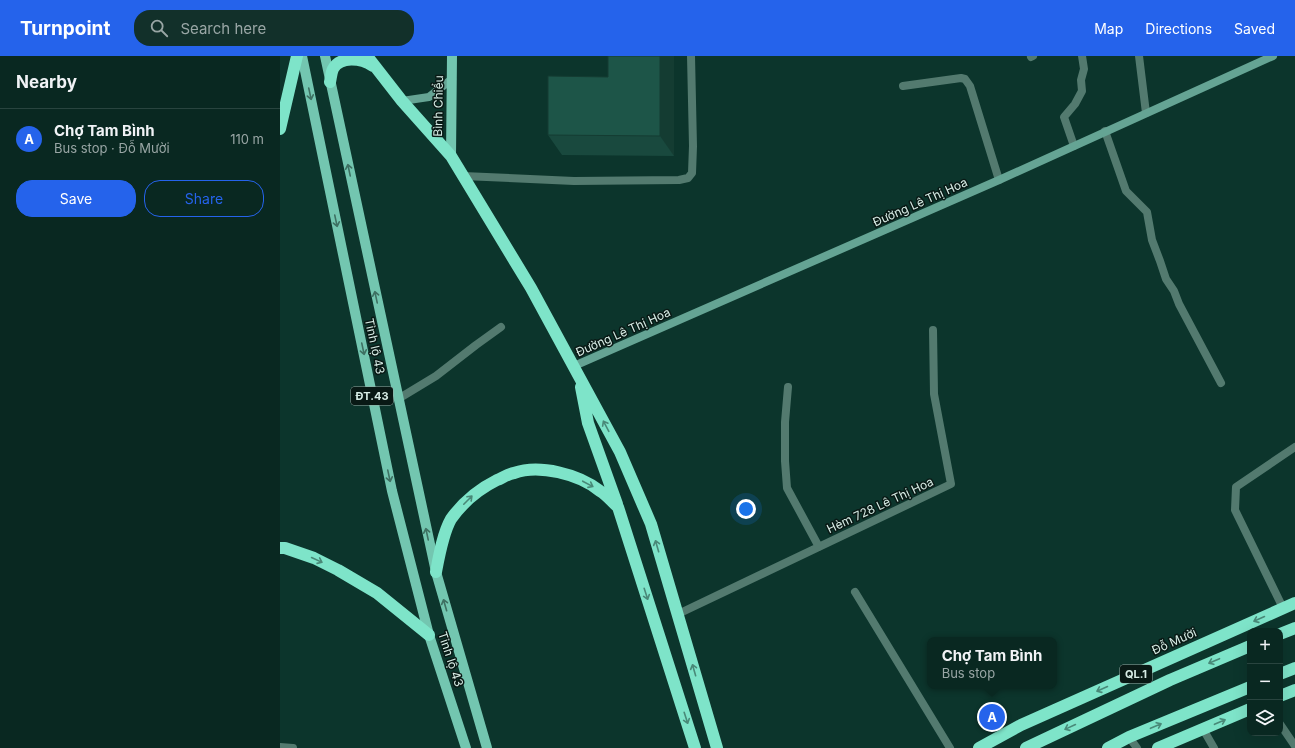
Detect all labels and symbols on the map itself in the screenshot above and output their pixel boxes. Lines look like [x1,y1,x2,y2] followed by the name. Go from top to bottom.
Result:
[430,75,446,137] street label: Bình Chiểu
[307,87,315,100] one-way arrow
[344,164,352,177] one-way arrow
[870,174,970,230] street label: Đường Lê Thị Hoa
[333,215,341,228] one-way arrow
[371,291,379,304] one-way arrow
[573,304,673,360] street label: Đường Lê Thị Hoa
[362,317,388,375] street label: Tỉnh lộ 43
[359,342,367,355] one-way arrow
[351,387,393,405] road number: ĐT.43
[602,421,610,433] one-way arrow
[385,469,393,482] one-way arrow
[824,474,936,536] street label: Hèm 728 Lê Thị Hoa
[582,480,594,488] one-way arrow
[464,495,473,505] one-way arrow
[736,499,756,519] your location
[423,527,431,540] one-way arrow
[653,539,660,552] one-way arrow
[310,557,322,564] one-way arrow
[643,587,650,600] one-way arrow
[441,599,448,612] one-way arrow
[1254,616,1266,623] one-way arrow
[1149,625,1199,657] street label: Đỗ Mười
[435,630,467,688] street label: Tỉnh lộ 43
[1208,658,1220,666] one-way arrow
[690,664,697,677] one-way arrow
[1120,665,1152,683] road number: QL.1
[1097,686,1109,693] one-way arrow
[979,702,1005,732] pin: A
[683,711,690,724] one-way arrow
[1214,718,1226,725] one-way arrow
[1149,722,1161,729] one-way arrow
[1065,724,1077,731] one-way arrow

